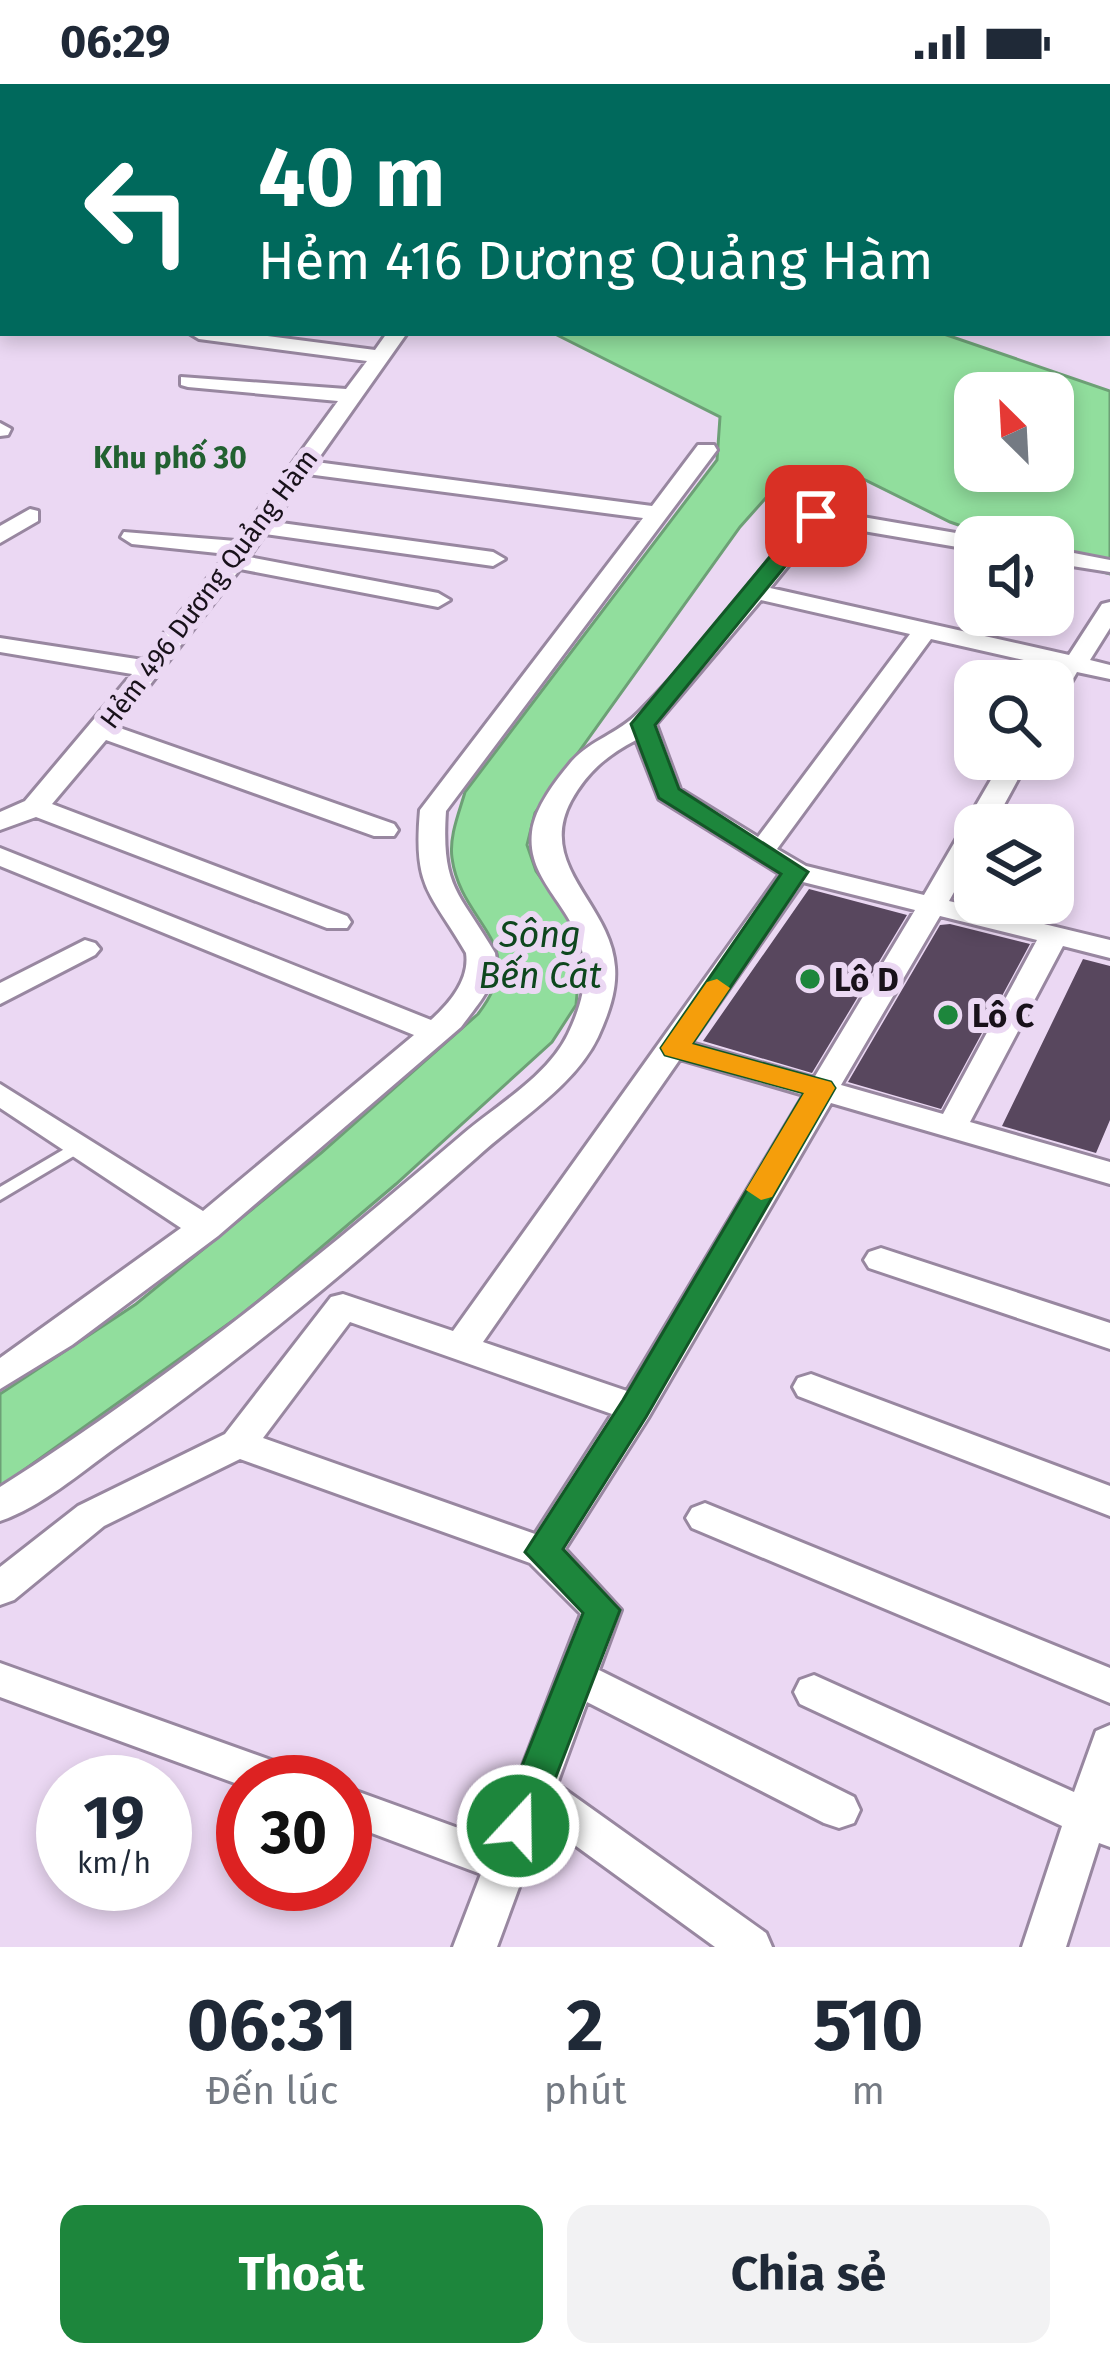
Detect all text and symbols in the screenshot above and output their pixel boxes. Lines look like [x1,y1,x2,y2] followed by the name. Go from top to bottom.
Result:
[60,15,171,69] text: 06:29
[258,127,446,228] text: 40 m
[60,132,216,288] icon: left
[258,229,934,293] text: Hẻm 416 Dương Quảng Hàm
[954,372,1074,492] north arrow
[954,372,1074,924] map controls
[93,438,247,476] district label: Khu phố 30
[94,443,324,735] street label: Hẻm 496 Dương Quảng Hàm
[765,465,867,567] pin
[783,483,849,549] icon: arrive
[954,516,1074,636] button: sound
[954,660,1074,780] button: search
[954,804,1074,924] button: layers
[478,913,602,998] water label: Sông Bến Cát
[834,960,899,1000] place label: Lô D
[797,966,823,992] marker: Lô D
[972,996,1034,1036] place label: Lô C
[935,1002,961,1028] marker: Lô C
[216,1755,372,1911] speed limit sign: 30
[455,1763,581,1889] position arrow
[83,1782,145,1854] text: 19
[77,1845,151,1881] text: km/h
[187,1983,357,2069] text: 06:31
[567,1983,604,2069] text: 2
[813,1983,923,2069] text: 510
[205,2068,338,2114] text: Đến lúc
[544,2068,627,2114] text: phút
[852,2068,885,2114] text: m
[60,2205,543,2343] button: Thoát
[567,2205,1050,2343] button: Chia sẻ

